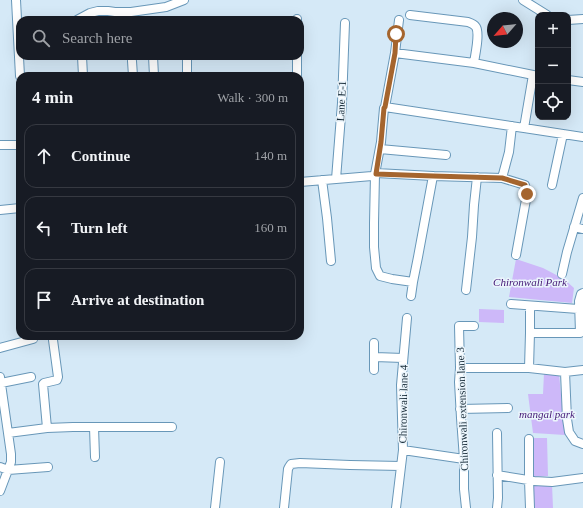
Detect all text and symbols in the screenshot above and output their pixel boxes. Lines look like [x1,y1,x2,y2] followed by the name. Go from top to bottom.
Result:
[487,12,523,48] north arrow
[535,12,571,120] map controls
[535,12,571,48] button: +
[16,16,304,60] search box
[387,25,405,43] route start
[30,27,52,49] icon: search
[62,30,132,46] text: Search here
[535,48,571,84] button: −
[334,80,348,122] street label: Lane E-1
[535,84,571,120] button: locate
[32,88,73,107] text: 4 min
[217,90,288,105] text: Walk · 300 m
[33,145,55,167] icon: ahead
[71,148,130,164] text: Continue
[254,148,287,163] text: 140 m
[518,185,536,203] route end
[33,217,55,239] icon: left
[71,220,128,236] text: Turn left
[254,220,287,235] text: 160 m
[493,276,568,288] park label: Chironwali Park
[33,289,55,311] icon: arrive
[71,292,204,308] text: Arrive at destination
[454,346,470,471] street label: Chironwali extension lane 3
[396,364,410,444] street label: Chironwali lane 4
[519,408,576,420] park label: mangal park

